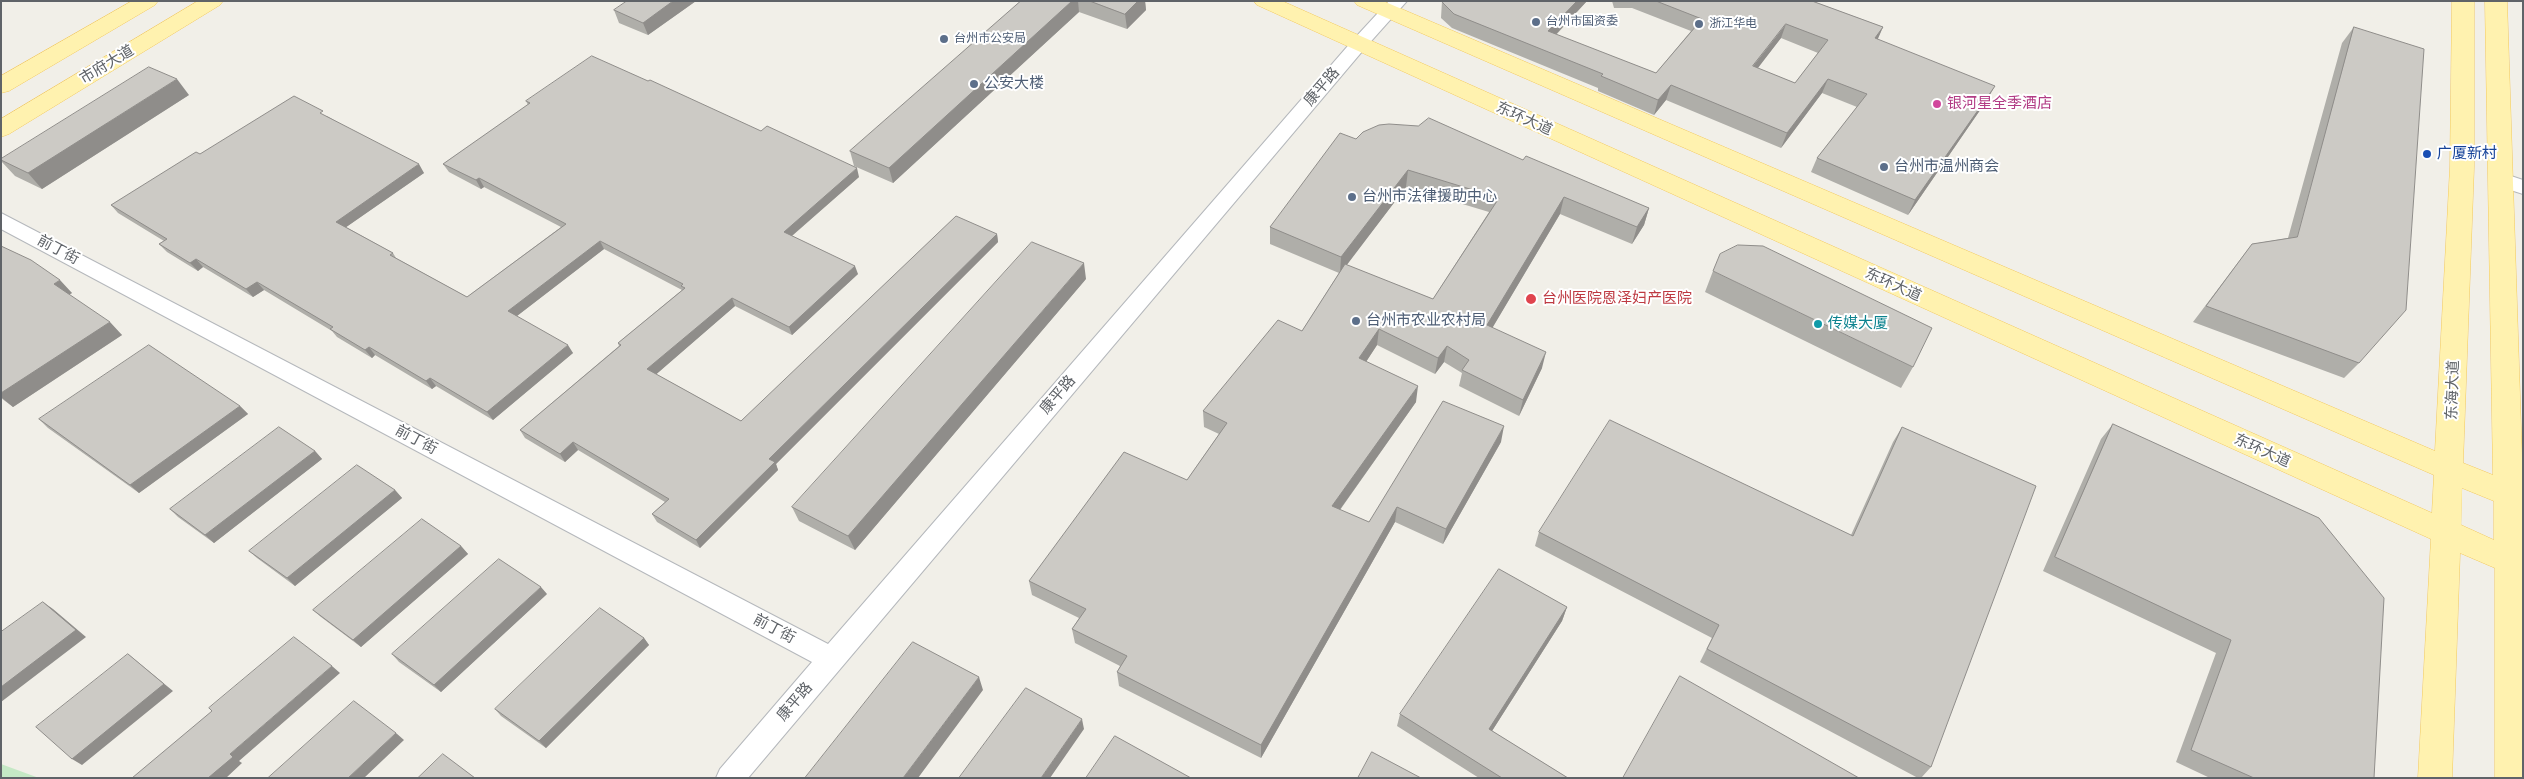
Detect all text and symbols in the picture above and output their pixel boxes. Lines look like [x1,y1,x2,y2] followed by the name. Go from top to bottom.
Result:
[1546,15,1618,29] place label: 台州市国资委
[1530,16,1542,28] marker: 台州市国资委
[1709,17,1757,31] place label: 浙江华电
[1693,18,1705,30] marker: 浙江华电
[954,32,1026,46] place label: 台州市公安局
[938,33,950,45] marker: 台州市公安局
[77,42,137,88] street label: 市府大道
[1300,64,1344,110] street label: 康平路
[984,75,1044,93] place label: 公安大楼
[968,78,980,90] marker: 公安大楼
[1947,95,2052,113] place label: 银河星全季酒店
[1931,98,1943,110] marker: 银河星全季酒店
[1493,99,1555,139] street label: 东环大道
[2437,145,2497,163] place label: 广厦新村
[2421,148,2433,160] marker: 广厦新村
[1894,158,1999,176] place label: 台州市温州商会
[1878,161,1890,173] marker: 台州市温州商会
[1362,188,1497,206] place label: 台州市法律援助中心
[1346,191,1358,203] marker: 台州市法律援助中心
[34,231,82,269] street label: 前丁街
[1862,265,1924,305] street label: 东环大道
[1542,290,1692,308] place label: 台州医院恩泽妇产医院
[1524,292,1538,306] marker: 台州医院恩泽妇产医院
[1366,312,1486,330] place label: 台州市农业农村局
[1350,315,1362,327] marker: 台州市农业农村局
[1828,315,1888,333] place label: 传媒大厦
[1812,318,1824,330] marker: 传媒大厦
[2443,360,2463,420] street label: 东海大道
[1036,372,1080,418] street label: 康平路
[392,421,440,459] street label: 前丁街
[2231,431,2293,471] street label: 东环大道
[750,610,798,648] street label: 前丁街
[773,679,817,725] street label: 康平路

